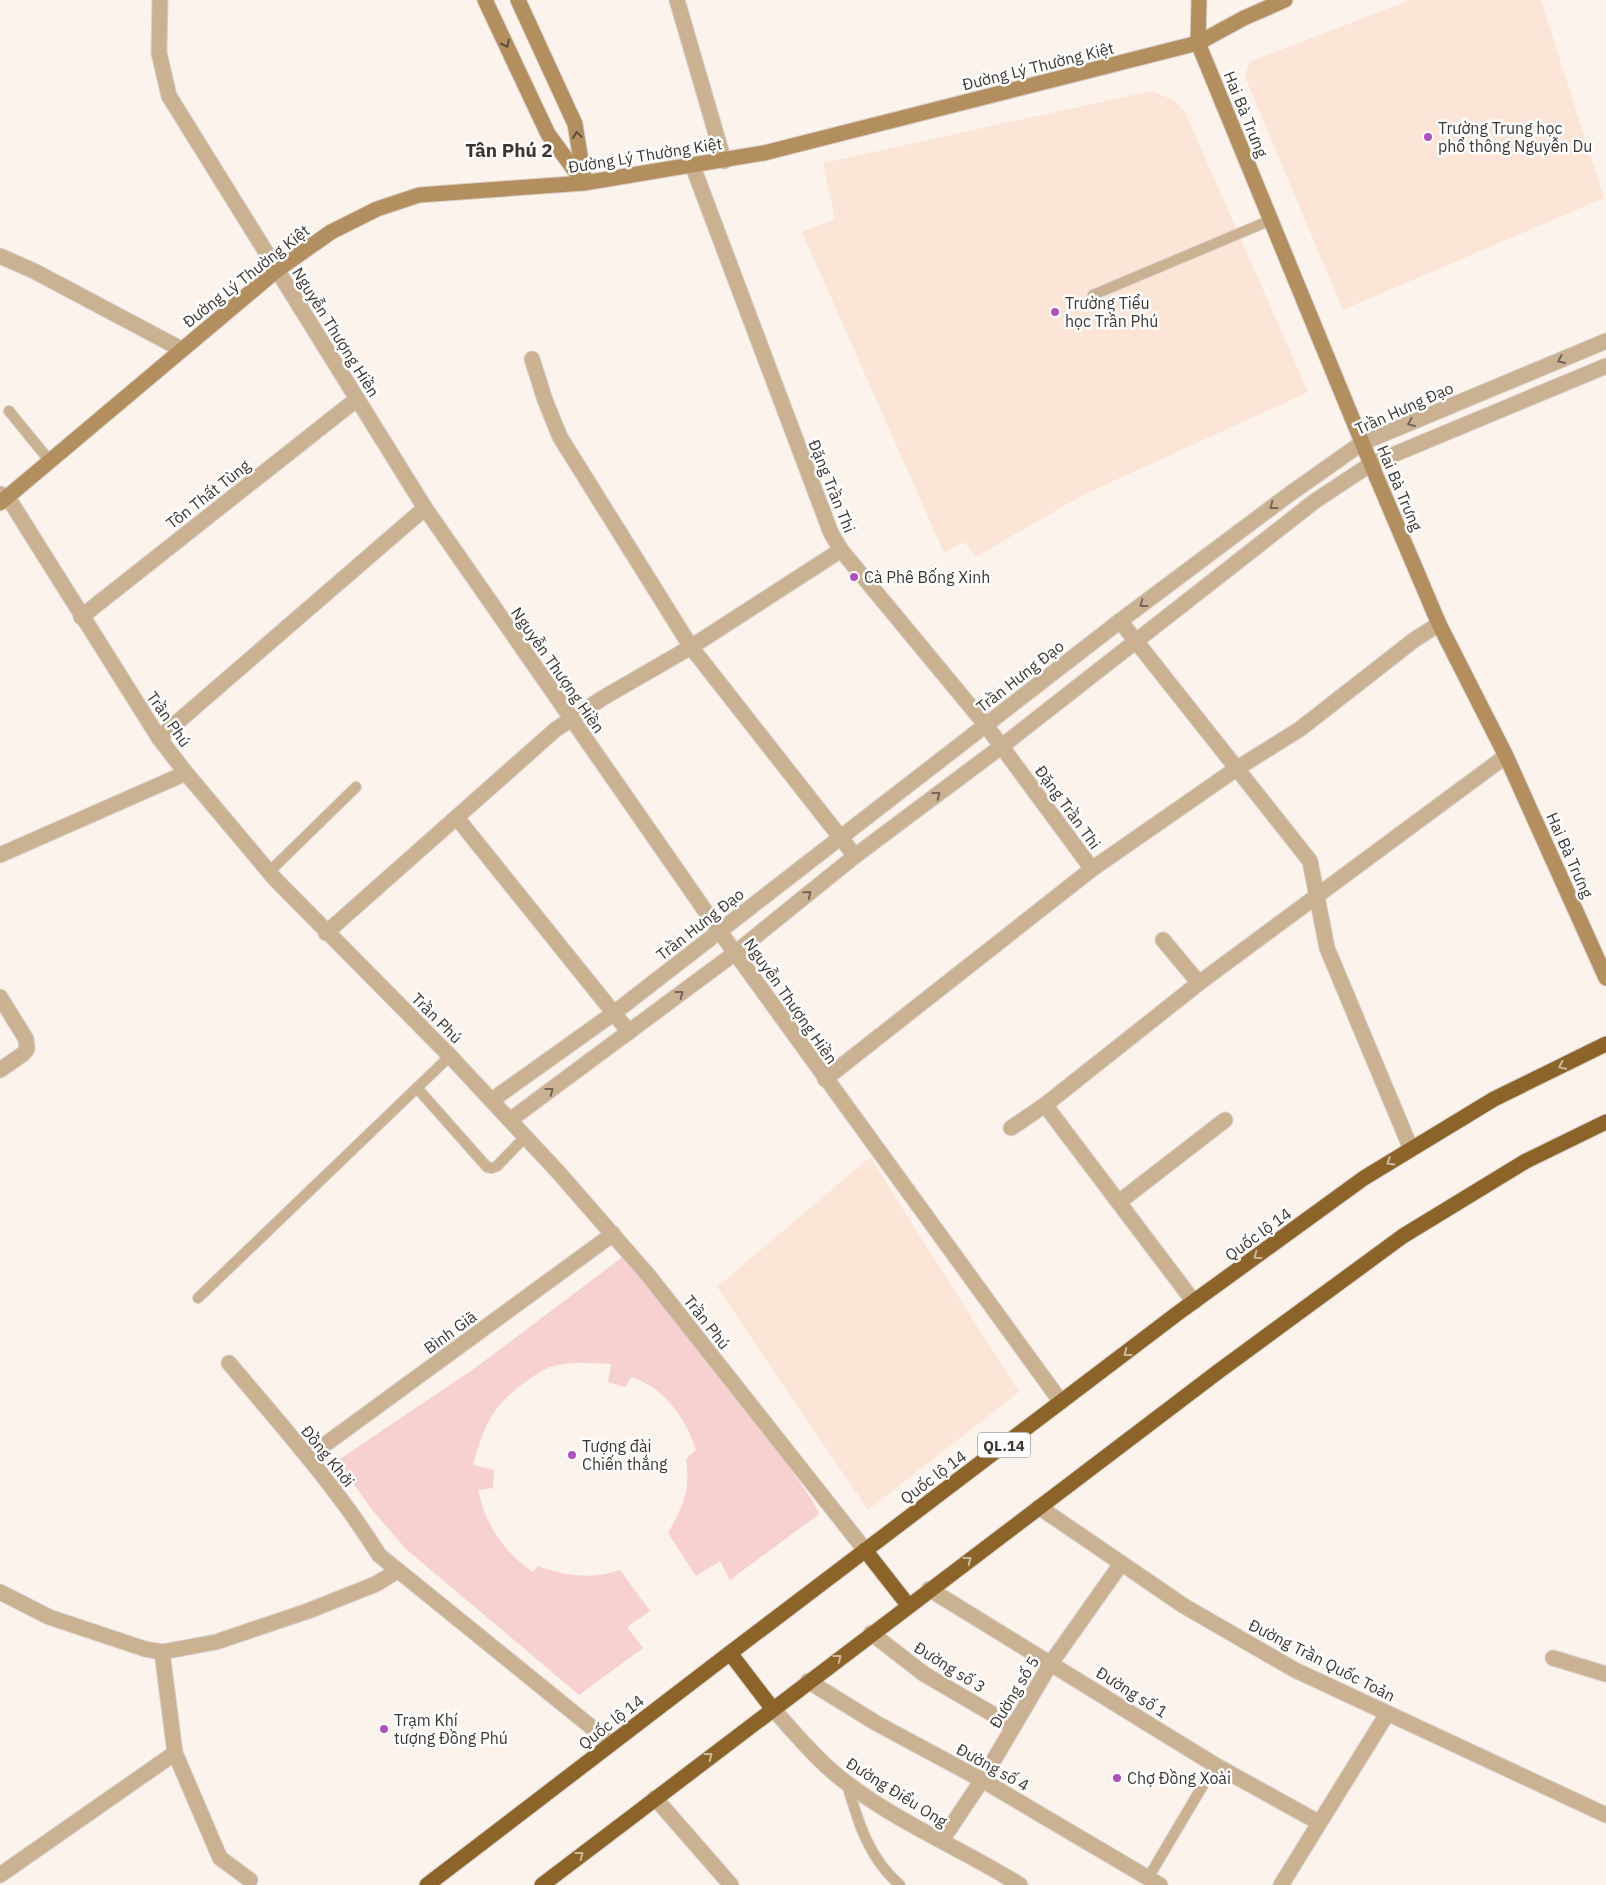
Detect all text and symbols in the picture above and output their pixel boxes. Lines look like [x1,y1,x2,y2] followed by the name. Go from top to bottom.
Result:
[960,37,1116,95] street label: Đường Lý Thường Kiệt
[500,39,510,48] one-way arrow
[1220,68,1273,161] street label: Hai Bà Trưng
[1438,118,1592,156] place label: Trường Trung học phổ thông Nguyễn Du
[572,131,583,139] one-way arrow
[1422,131,1434,143] marker: Trường Trung học phổ thông Nguyễn Du
[567,133,723,177] street label: Đường Lý Thường Kiệt
[465,138,553,162] district label: Tân Phú 2
[179,220,313,332] street label: Đường Lý Thường Kiệt
[288,263,384,401] street label: Nguyễn Thượng Hiền
[1065,293,1158,331] place label: Trường Tiểu học Trần Phú
[1049,306,1061,318] marker: Trường Tiểu học Trần Phú
[1557,354,1566,364] one-way arrow
[1352,377,1456,439] street label: Trần Hưng Đạo
[1407,416,1416,427] one-way arrow
[804,437,860,535] street label: Đặng Trần Thi
[1373,442,1427,534] street label: Hai Bà Trưng
[162,455,254,533] street label: Tôn Thất Tùng
[1269,500,1279,509] one-way arrow
[864,567,990,587] place label: Cà Phê Bống Xinh
[848,571,860,583] marker: Cà Phê Bống Xinh
[1140,598,1149,606] one-way arrow
[507,603,609,737] street label: Nguyễn Thượng Hiền
[972,636,1068,716] street label: Trần Hưng Đạo
[143,687,195,751] street label: Trần Phú
[1031,761,1105,853] street label: Đặng Trần Thi
[931,792,941,801] one-way arrow
[1542,809,1598,901] street label: Hai Bà Trưng
[652,884,748,964] street label: Trần Hưng Đạo
[803,891,812,900] one-way arrow
[740,934,842,1068] street label: Nguyễn Thượng Hiền
[407,988,467,1048] street label: Trần Phú
[674,991,684,1000] one-way arrow
[1558,1060,1567,1070] one-way arrow
[544,1088,554,1097] one-way arrow
[1386,1156,1395,1166] one-way arrow
[1221,1203,1295,1265] street label: Quốc lộ 14
[1253,1250,1263,1259] one-way arrow
[680,1291,734,1353] street label: Trần Phú
[420,1306,481,1358] street label: Bình Giã
[1124,1347,1133,1355] one-way arrow
[297,1421,359,1491] street label: Đồng Khởi
[978,1432,1030,1458] road number: QL.14
[582,1436,668,1474] place label: Tượng đài Chiến thắng
[896,1446,970,1508] street label: Quốc lộ 14
[566,1449,578,1461] marker: Tượng đài Chiến thắng
[962,1557,972,1566] one-way arrow
[1245,1614,1399,1706] street label: Đường Trần Quốc Toản
[911,1637,989,1697] street label: Đường số 3
[985,1652,1043,1732] street label: Đường số 5
[832,1655,842,1664] one-way arrow
[1093,1662,1171,1722] street label: Đường số 1
[574,1690,648,1754] street label: Quốc lộ 14
[394,1710,508,1748] place label: Trạm Khí tượng Đồng Phú
[378,1723,390,1735] marker: Trạm Khí tượng Đồng Phú
[953,1739,1033,1795] street label: Đường số 4
[843,1753,952,1831] street label: Đường Điểu Ong
[703,1754,712,1762] one-way arrow
[1127,1768,1231,1788] place label: Chợ Đồng Xoài
[1111,1772,1123,1784] marker: Chợ Đồng Xoài
[574,1853,583,1861] one-way arrow

